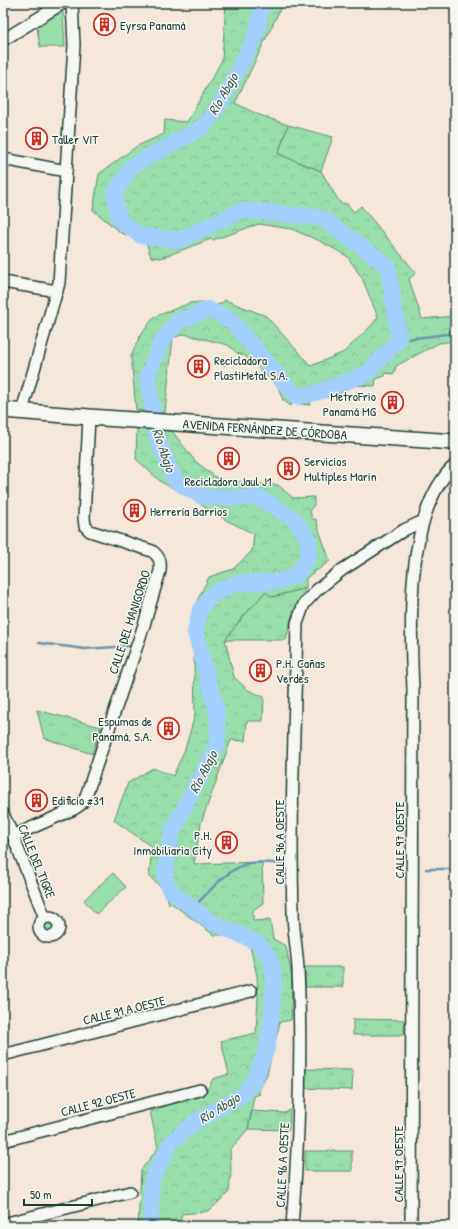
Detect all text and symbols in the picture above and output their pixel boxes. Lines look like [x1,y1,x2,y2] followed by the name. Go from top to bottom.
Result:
[92,12,118,38] building icon: Eyrsa Panamá
[120,16,186,34] place label: Eyrsa Panamá
[203,68,243,118] water label: Río Abajo
[23,126,49,152] building icon: Taller VIT
[52,130,99,148] place label: Taller VIT
[214,351,288,384] place label: Recicladora PlastiMetal S.A.
[186,354,212,380] building icon: Recicladora PlastiMetal S.A.
[323,387,377,420] place label: MetroFrio Panamá MG
[379,390,405,416] building icon: MetroFrio Panamá MG
[182,414,348,444] street label: AVENIDA FERNÁNDEZ DE CÓRDOBA
[148,425,181,476] water label: Río Abajo
[215,446,241,472] building icon: Recicladora Jaul J1
[304,452,377,485] place label: Servicios Multiples Marin
[276,455,302,481] building icon: Servicios Multiples Marin
[184,472,272,490] place label: Recicladora Jaul J1
[121,498,147,524] building icon: Herrería Barrios
[150,502,227,520] place label: Herrería Barrios
[104,568,154,676] street label: CALLE DEL MANIGORDO
[276,654,325,687] place label: P.H. Cañas Verdes
[248,657,274,683] building icon: P.H. Cañas Verdes
[92,712,152,745] place label: Espumas de Panamá, S.A.
[155,715,181,741] building icon: Espumas de Panamá, S.A.
[184,746,222,796] water label: Río Abajo
[23,787,49,813] building icon: Edificio #31
[52,791,104,809] place label: Edificio #31
[270,799,288,884] street label: CALLE 96 A OESTE
[390,801,408,878] street label: CALLE 97 OESTE
[14,821,60,901] street label: CALLE DEL TIGRE
[133,826,212,859] place label: P.H. Inmobiliaria City
[214,829,240,855] building icon: P.H. Inmobiliaria City
[81,991,167,1029] street label: CALLE 91 A OESTE
[59,1083,138,1121] street label: CALLE 92 OESTE
[194,1087,244,1128] water label: Río Abajo
[271,1122,293,1208] street label: CALLE 96 A OESTE
[389,1125,407,1202] street label: CALLE 97 OESTE
[24,1181,92,1207] scale bar
[30,1186,51,1203] text: 50 m

